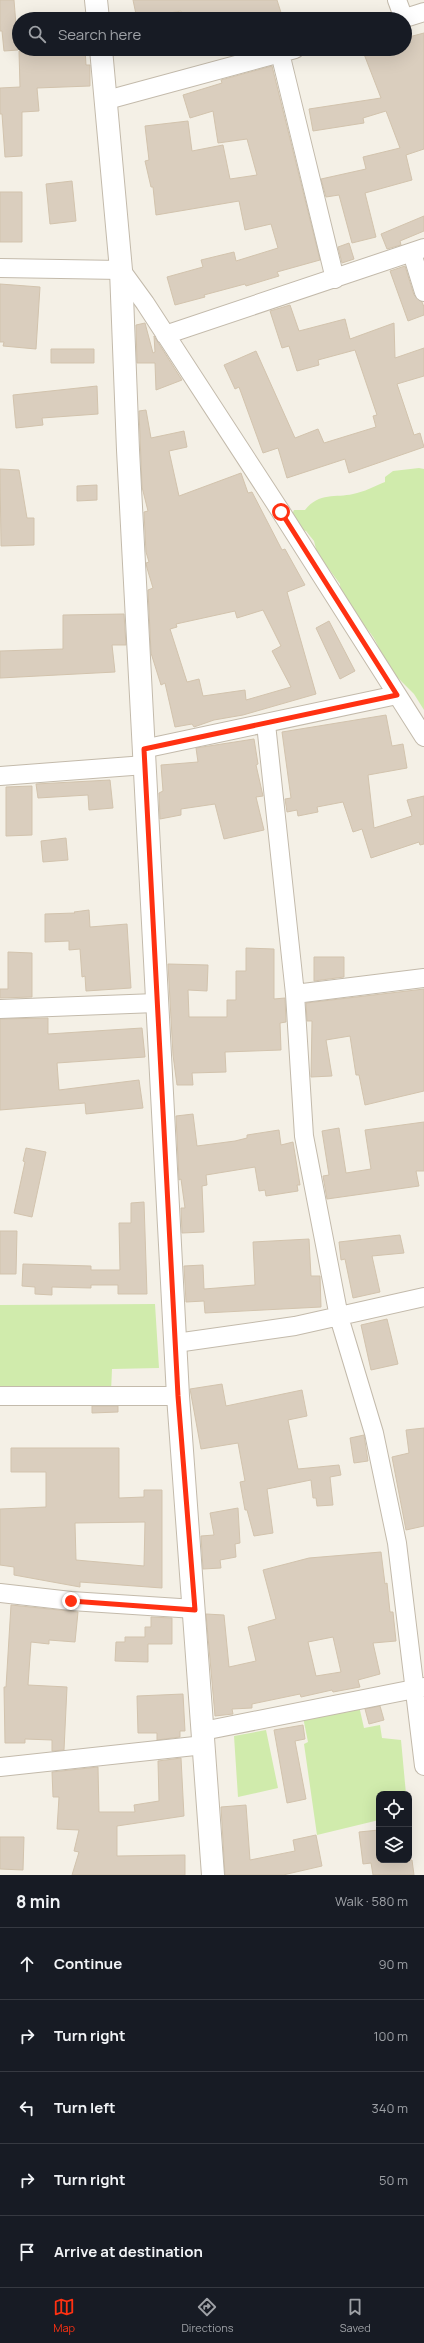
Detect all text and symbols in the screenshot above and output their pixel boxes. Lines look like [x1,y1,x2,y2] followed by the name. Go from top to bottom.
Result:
[12,12,412,56] search box
[26,23,48,45] icon: search
[58,24,141,45] text: Search here
[272,503,290,521] route start
[62,1592,80,1610] route end
[376,1791,412,1863] map controls
[376,1791,412,1827] button: locate
[376,1827,412,1863] button: layers
[16,1890,61,1913] text: 8 min
[335,1892,408,1910] text: Walk · 580 m
[16,1953,38,1975] icon: ahead
[54,1953,122,1974] text: Continue
[378,1955,408,1973] text: 90 m
[16,2025,38,2047] icon: right
[54,2025,125,2046] text: Turn right
[373,2027,408,2045] text: 100 m
[16,2097,38,2119] icon: left
[54,2097,116,2118] text: Turn left
[372,2099,408,2117] text: 340 m
[16,2169,38,2191] icon: right
[54,2169,125,2190] text: Turn right
[379,2171,408,2189] text: 50 m
[16,2241,38,2263] icon: arrive
[54,2241,203,2262] text: Arrive at destination
[53,2296,75,2335] tab: Map
[181,2296,234,2335] tab: Directions
[340,2296,371,2335] tab: Saved

